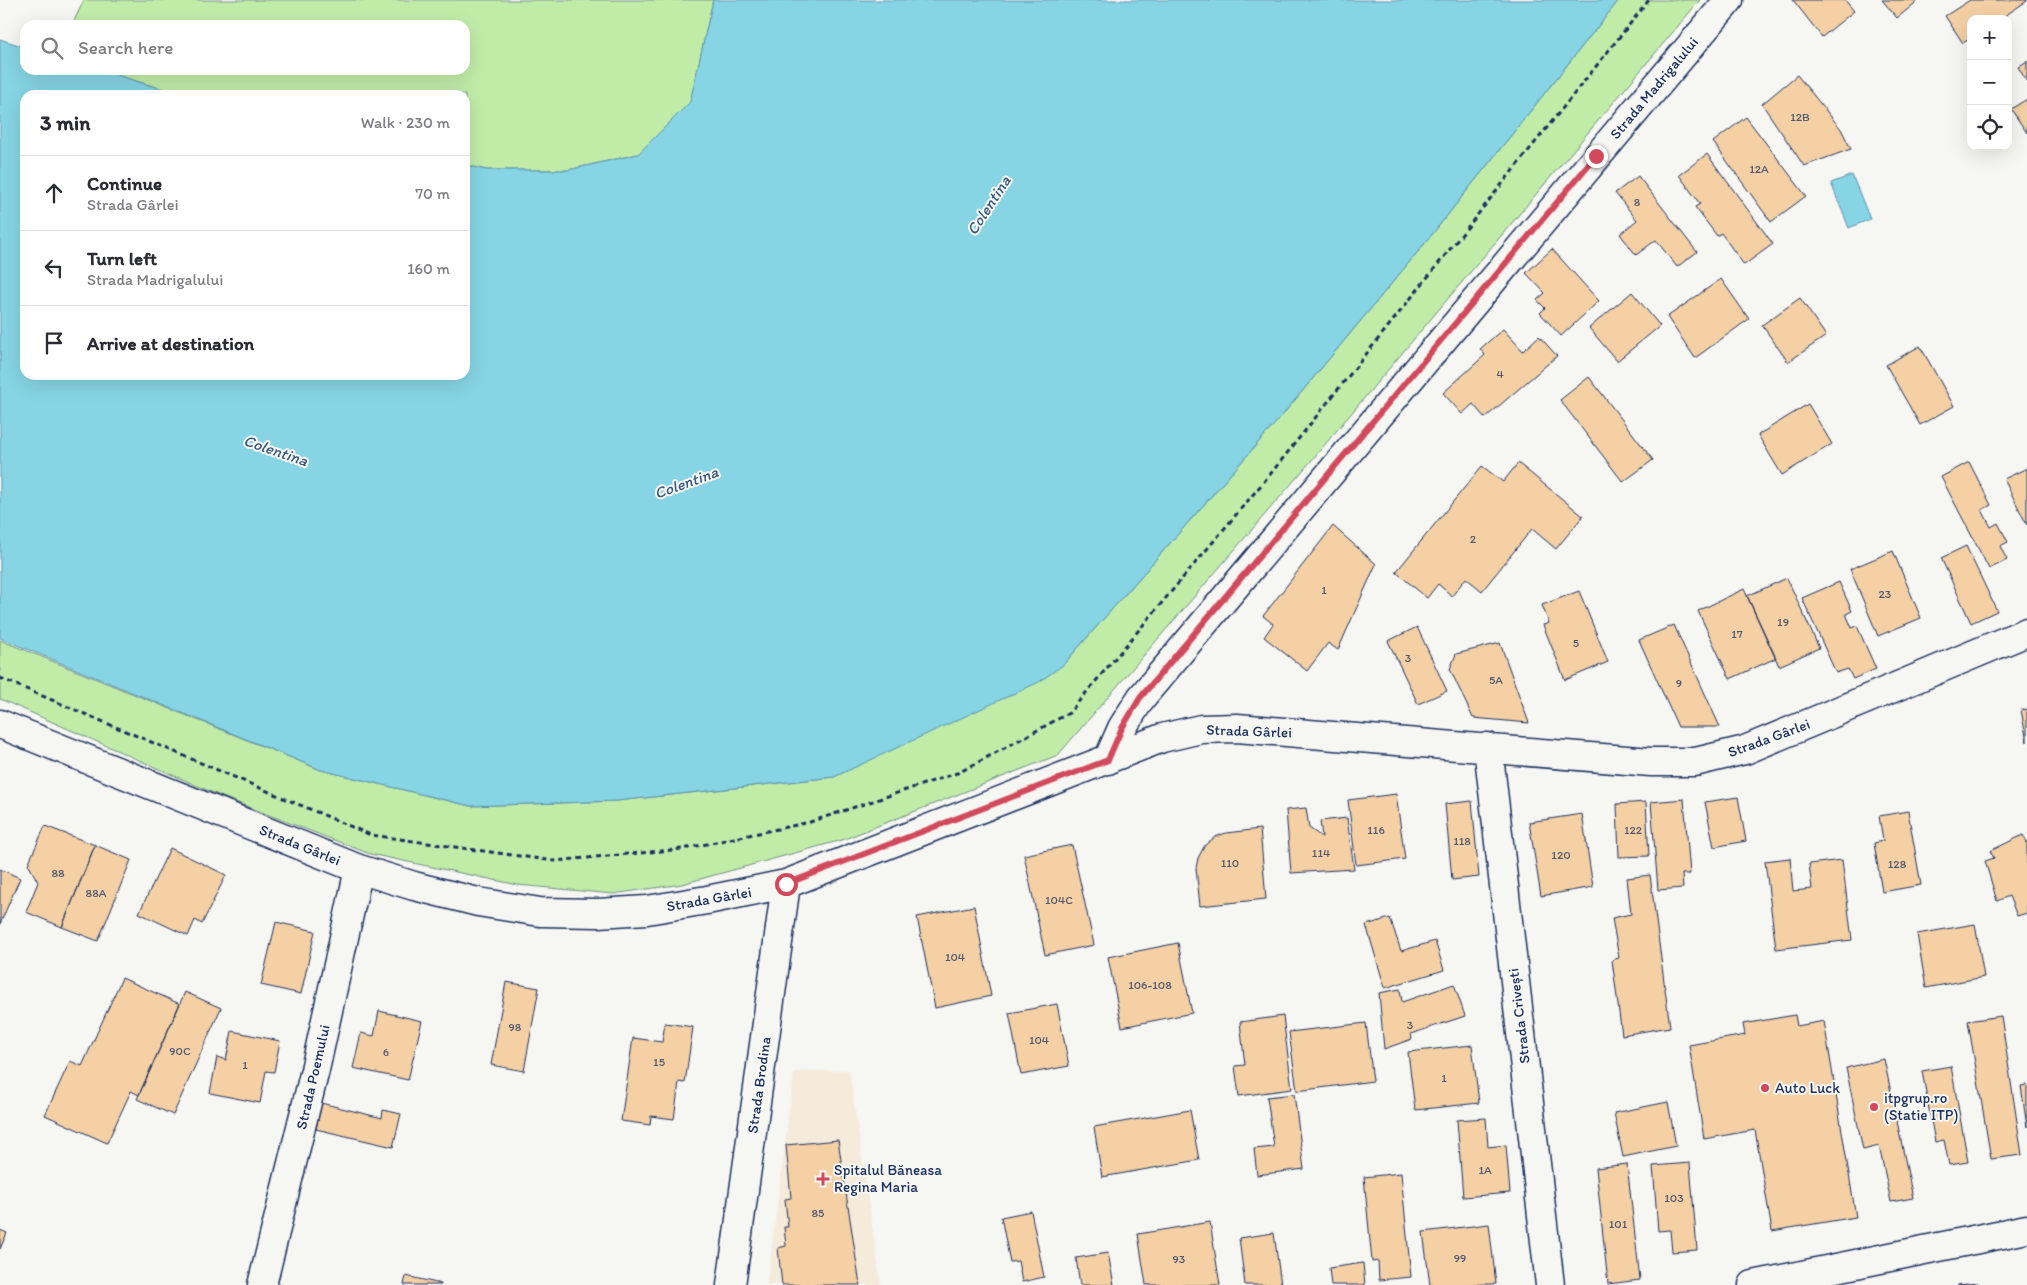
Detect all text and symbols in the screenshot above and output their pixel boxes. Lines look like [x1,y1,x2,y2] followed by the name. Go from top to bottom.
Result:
[1967,15,2012,150] map controls
[1967,15,2012,60] button: +
[20,20,470,75] search box
[1606,33,1702,143] street label: Strada Madrigalului
[38,34,66,62] icon: search
[78,36,173,59] text: Search here
[1967,60,2012,105] button: −
[1967,105,2012,150] button: locate
[40,110,90,135] text: 3 min
[1790,110,1810,124] house number: 12B
[361,113,450,132] text: Walk · 230 m
[1585,145,1608,168] route end
[1749,162,1769,176] house number: 12A
[87,172,162,195] text: Continue
[962,172,1015,238] water label: Colentina
[40,179,68,207] icon: ahead
[415,184,450,203] text: 70 m
[87,195,179,214] text: Strada Gârlei
[1634,195,1641,209] house number: 8
[87,247,157,270] text: Turn left
[40,254,68,282] icon: left
[407,259,450,278] text: 160 m
[87,270,223,289] text: Strada Madrigalului
[40,329,68,357] icon: arrive
[87,332,254,355] text: Arrive at destination
[1496,367,1504,381] house number: 4
[241,431,311,471] water label: Colentina
[652,462,721,503] water label: Colentina
[1470,532,1477,546] house number: 2
[1321,583,1327,597] house number: 1
[1879,587,1892,601] house number: 23
[1777,615,1789,629] house number: 19
[1731,627,1743,641] house number: 17
[1573,636,1579,650] house number: 5
[1405,651,1412,665] house number: 3
[1489,673,1503,687] house number: 5A
[1676,676,1682,690] house number: 9
[1726,715,1812,761] street label: Strada Gârlei
[1206,721,1292,741] street label: Strada Gârlei
[257,821,343,869] street label: Strada Gârlei
[1367,823,1385,837] house number: 116
[1624,823,1643,837] house number: 122
[1453,834,1471,848] house number: 118
[1312,846,1330,860] house number: 114
[1551,848,1571,862] house number: 120
[1221,856,1239,870] house number: 110
[1888,857,1907,871] house number: 128
[51,866,65,880] house number: 88
[775,873,798,896] route start
[665,883,753,915] street label: Strada Gârlei
[86,886,107,900] house number: 88A
[1045,893,1073,907] house number: 104C
[945,950,965,964] house number: 104
[1504,967,1534,1065] street label: Strada Crivești
[1128,978,1172,992] house number: 106-108
[1407,1018,1414,1032] house number: 3
[509,1020,522,1034] house number: 98
[292,1023,334,1131] street label: Strada Poemului
[1029,1033,1049,1047] house number: 104
[743,1035,775,1135] street label: Strada Brodina
[169,1044,191,1058] house number: 90C
[383,1045,389,1059] house number: 6
[653,1055,665,1069] house number: 15
[242,1058,248,1072] house number: 1
[1441,1071,1447,1085] house number: 1
[1775,1079,1840,1097] place label: Auto Luck
[1759,1082,1771,1094] marker: Auto Luck
[1884,1089,1958,1124] place label: itpgrup.ro (Statie ITP)
[1868,1101,1880,1113] marker: itpgrup.ro (Statie ITP)
[834,1161,942,1196] place label: Spitalul Băneasa Regina Maria
[1478,1163,1492,1177] house number: 1A
[816,1172,830,1186] marker: Spitalul Băneasa Regina Maria
[1664,1191,1684,1205] house number: 103
[812,1206,824,1220] house number: 85
[1609,1217,1628,1231] house number: 101
[1454,1251,1466,1265] house number: 99
[1173,1252,1186,1266] house number: 93

